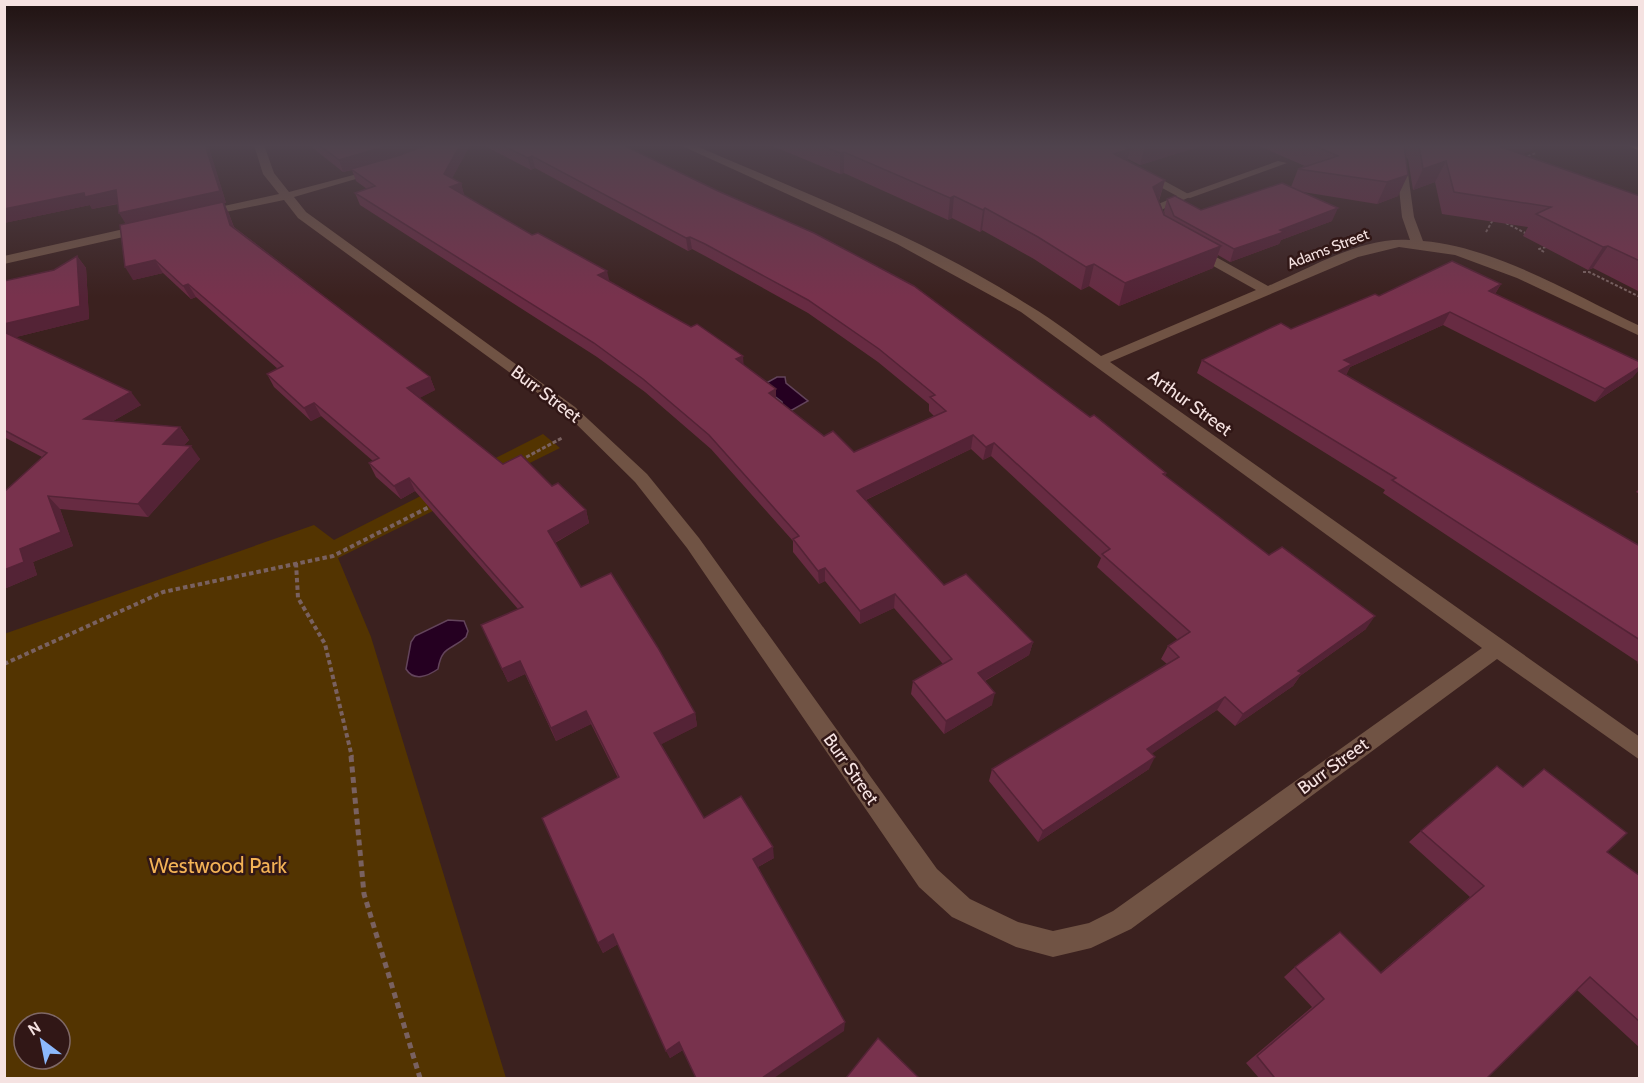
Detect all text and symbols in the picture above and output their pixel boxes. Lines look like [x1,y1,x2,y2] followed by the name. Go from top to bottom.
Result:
[1285,225,1371,273] street label: Adams Street
[507,361,585,427] street label: Burr Street
[1144,365,1236,441] street label: Arthur Street
[819,729,883,809] street label: Burr Street
[1293,733,1373,799] street label: Burr Street
[149,853,288,878] park label: Westwood Park
[12,1011,72,1071] north arrow
[24,1018,44,1040] text: N

